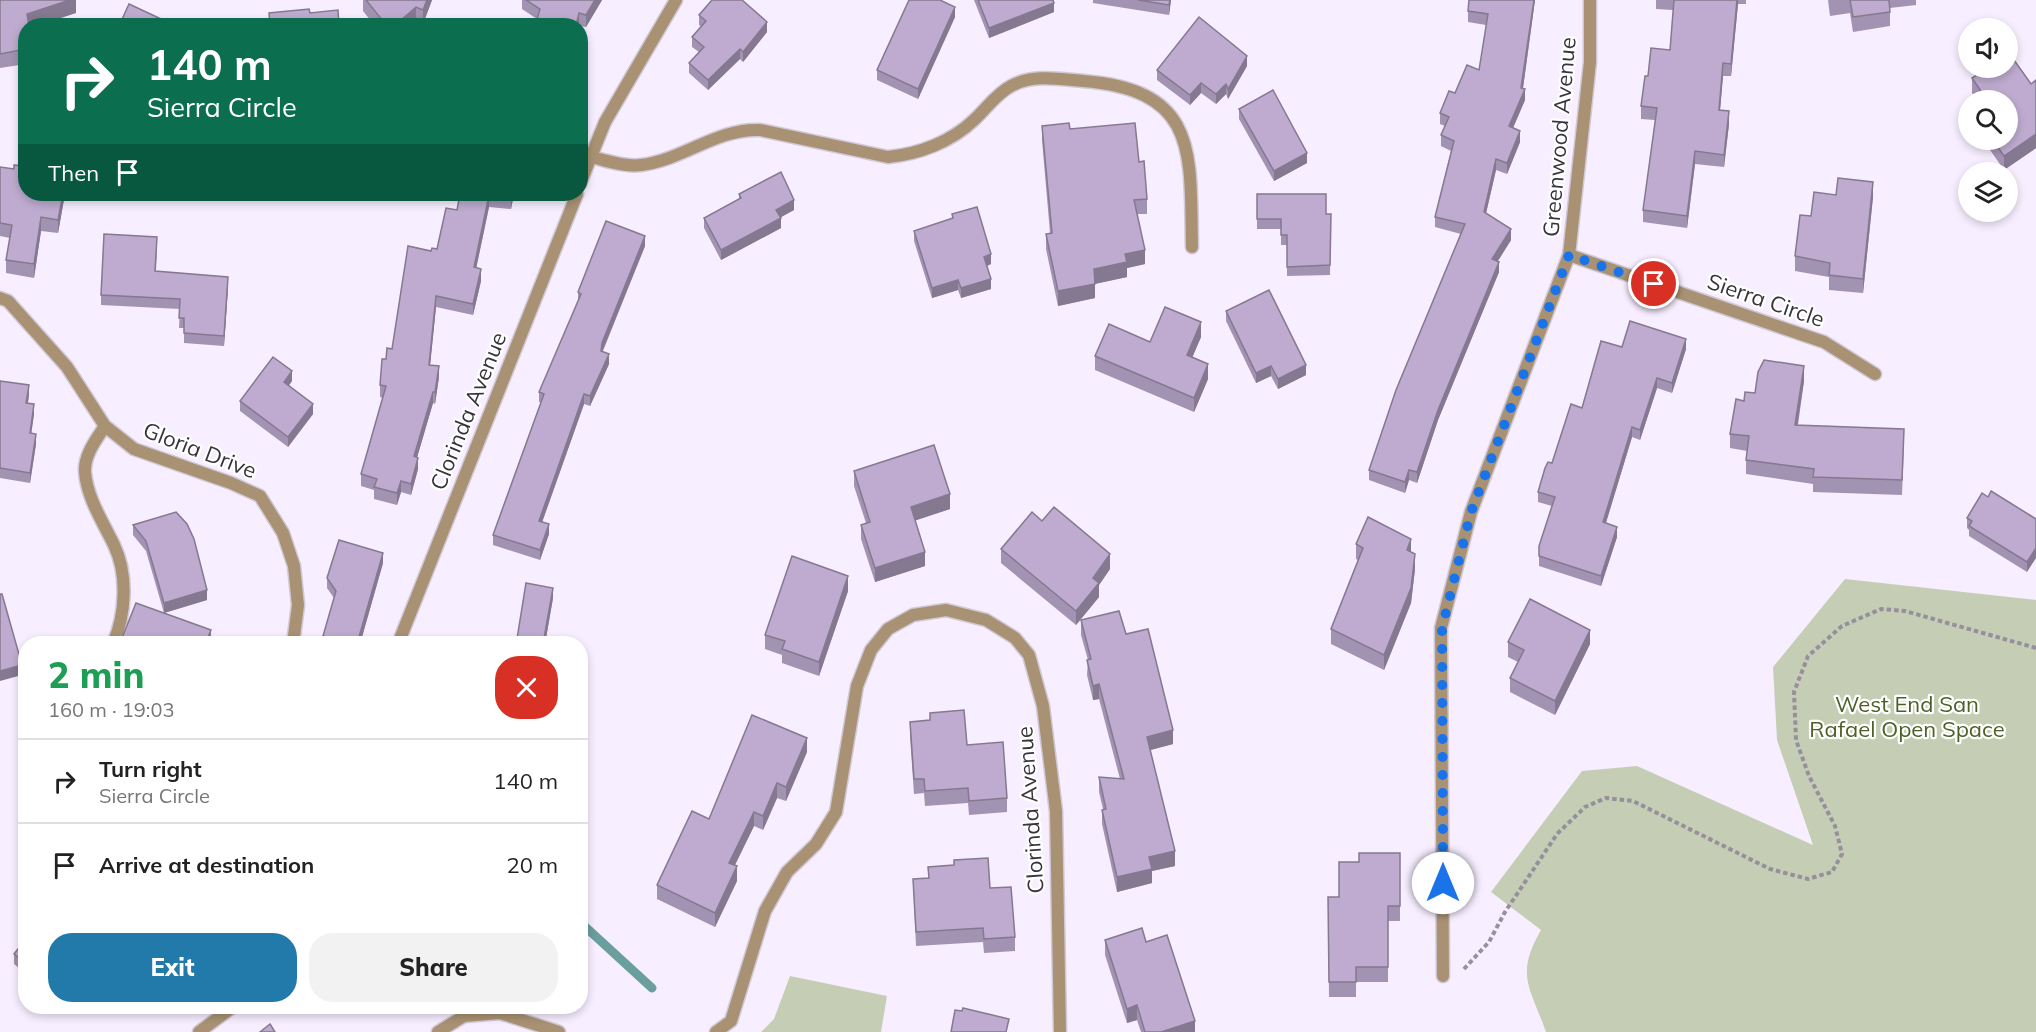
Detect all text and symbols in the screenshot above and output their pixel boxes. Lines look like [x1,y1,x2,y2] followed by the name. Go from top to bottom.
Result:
[1958,18,2018,222] map controls
[1958,18,2018,78] button: sound
[1536,36,1582,238] street label: Greenwood Avenue
[147,38,272,91] text: 140 m
[48,42,126,120] icon: right
[147,90,297,124] text: Sierra Circle
[1958,90,2018,150] button: search
[111,156,144,189] icon: arrive
[48,159,99,187] text: Then
[1958,162,2018,222] button: layers
[1628,258,1679,309] pin
[1637,267,1670,300] icon: arrive
[1704,267,1828,333] street label: Sierra Circle
[424,328,512,494] street label: Clorinda Avenue
[139,416,261,484] street label: Gloria Drive
[48,652,144,697] text: 2 min
[495,656,558,719] button: close
[1809,690,2005,743] park label: West End San Rafael Open Space
[48,697,174,722] text: 160 m · 19:03
[1010,725,1050,895] street label: Clorinda Avenue
[99,755,202,783] text: Turn right
[48,765,81,798] icon: right
[493,767,558,795] text: 140 m
[99,783,210,808] text: Sierra Circle
[48,849,81,882] icon: arrive
[99,851,314,879] text: Arrive at destination
[507,851,558,879] text: 20 m
[1411,851,1475,915] position arrow
[48,933,297,1002] button: Exit
[309,933,558,1002] button: Share

